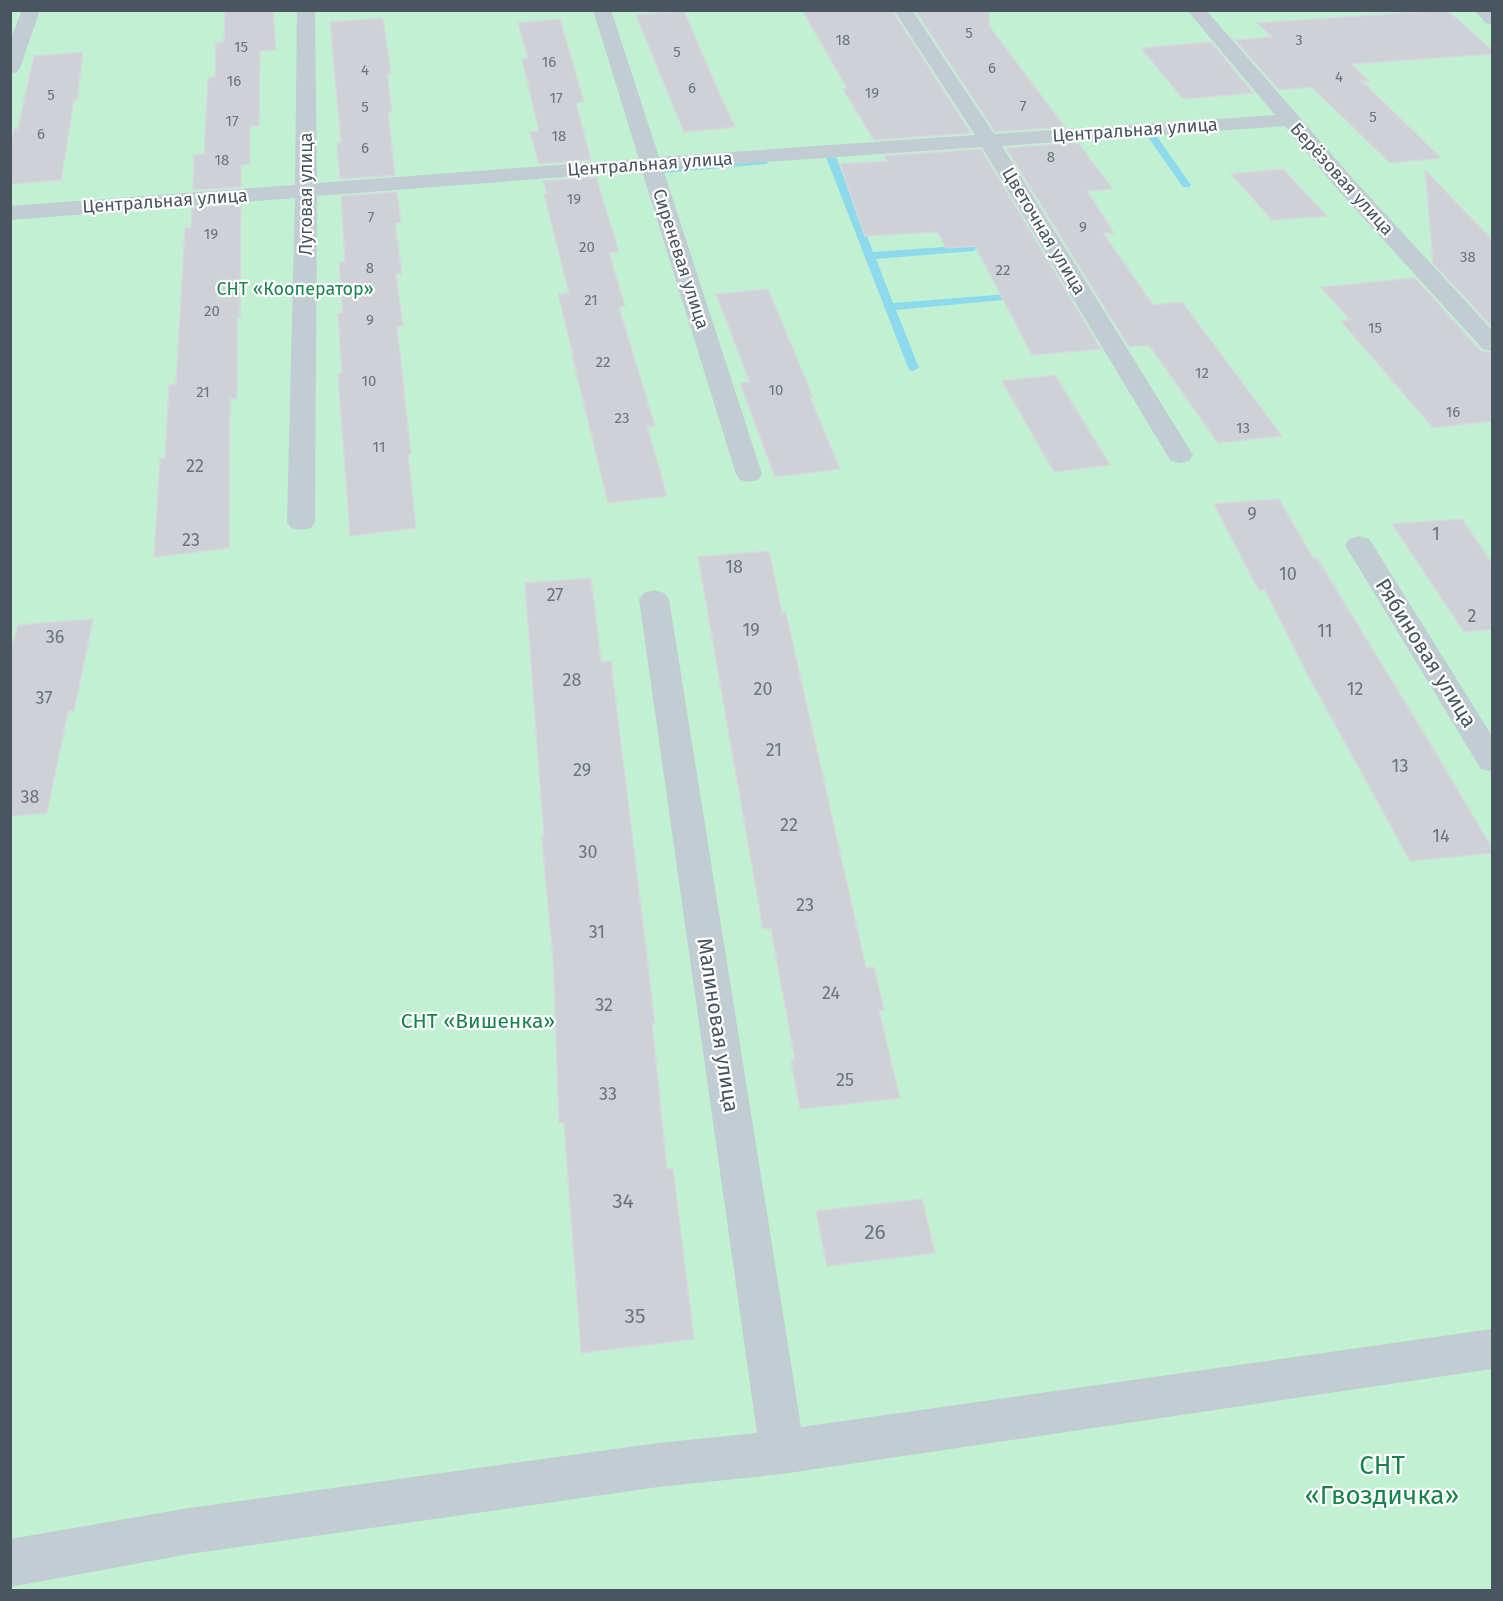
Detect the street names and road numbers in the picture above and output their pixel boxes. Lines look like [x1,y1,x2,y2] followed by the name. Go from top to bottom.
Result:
[1052,113,1218,147] street label: Центральная улица
[1286,118,1398,240] street label: Берёзовая улица
[295,132,317,256] street label: Луговая улица
[567,147,733,181] street label: Центральная улица
[997,163,1091,299] street label: Цветочная улица
[82,184,248,218] street label: Центральная улица
[648,186,714,332] street label: Сиреневая улица
[1370,574,1482,732] street label: Рябиновая улица
[691,936,745,1114] street label: Малиновая улица

